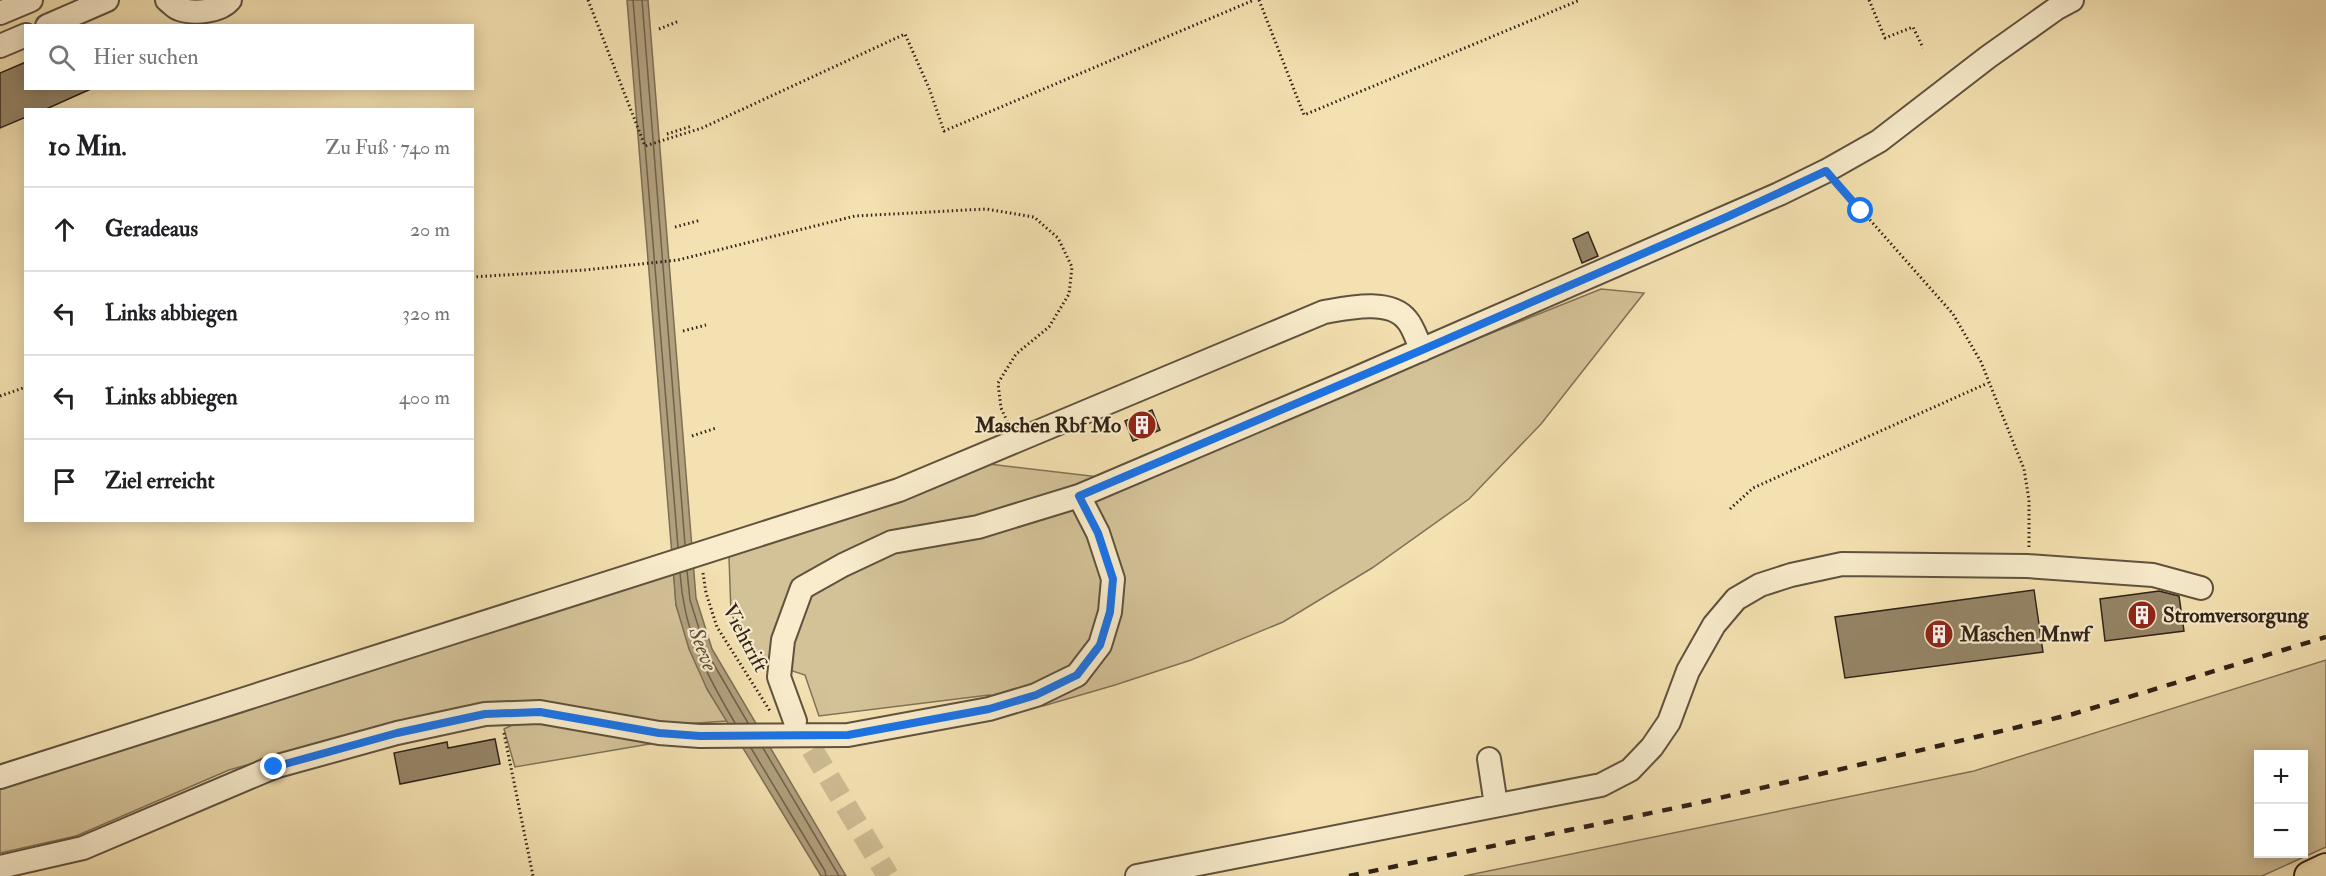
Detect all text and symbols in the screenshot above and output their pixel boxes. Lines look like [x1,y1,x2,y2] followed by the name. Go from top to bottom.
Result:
[24,24,474,90] search box
[45,41,78,74] icon: search
[93,43,199,71] text: Hier suchen
[48,131,126,163] text: 10 Min.
[325,135,450,160] text: Zu Fuß · 740 m
[1847,197,1873,223] route start
[48,213,81,246] icon: ahead
[105,215,198,243] text: Geradeaus
[410,217,450,242] text: 20 m
[48,297,81,330] icon: left
[105,299,238,327] text: Links abbiegen
[402,301,450,326] text: 320 m
[48,381,81,414] icon: left
[105,383,238,411] text: Links abbiegen
[399,385,450,410] text: 400 m
[1126,409,1158,441] building icon: Maschen Rbf Mo
[974,412,1121,439] place label: Maschen Rbf Mo
[48,465,81,498] icon: arrive
[105,467,215,495] text: Ziel erreicht
[716,599,774,677] street label: Viehtrift
[2126,599,2158,631] building icon: Stromversorgung
[2163,602,2309,629] place label: Stromversorgung
[1923,618,1955,650] building icon: Maschen Mnwf
[1959,621,2093,648] place label: Maschen Mnwf
[682,622,724,675] water label: Seeve
[2254,750,2308,858] map controls
[2254,750,2308,804] button: +
[260,753,286,779] route end
[2254,804,2308,858] button: −

